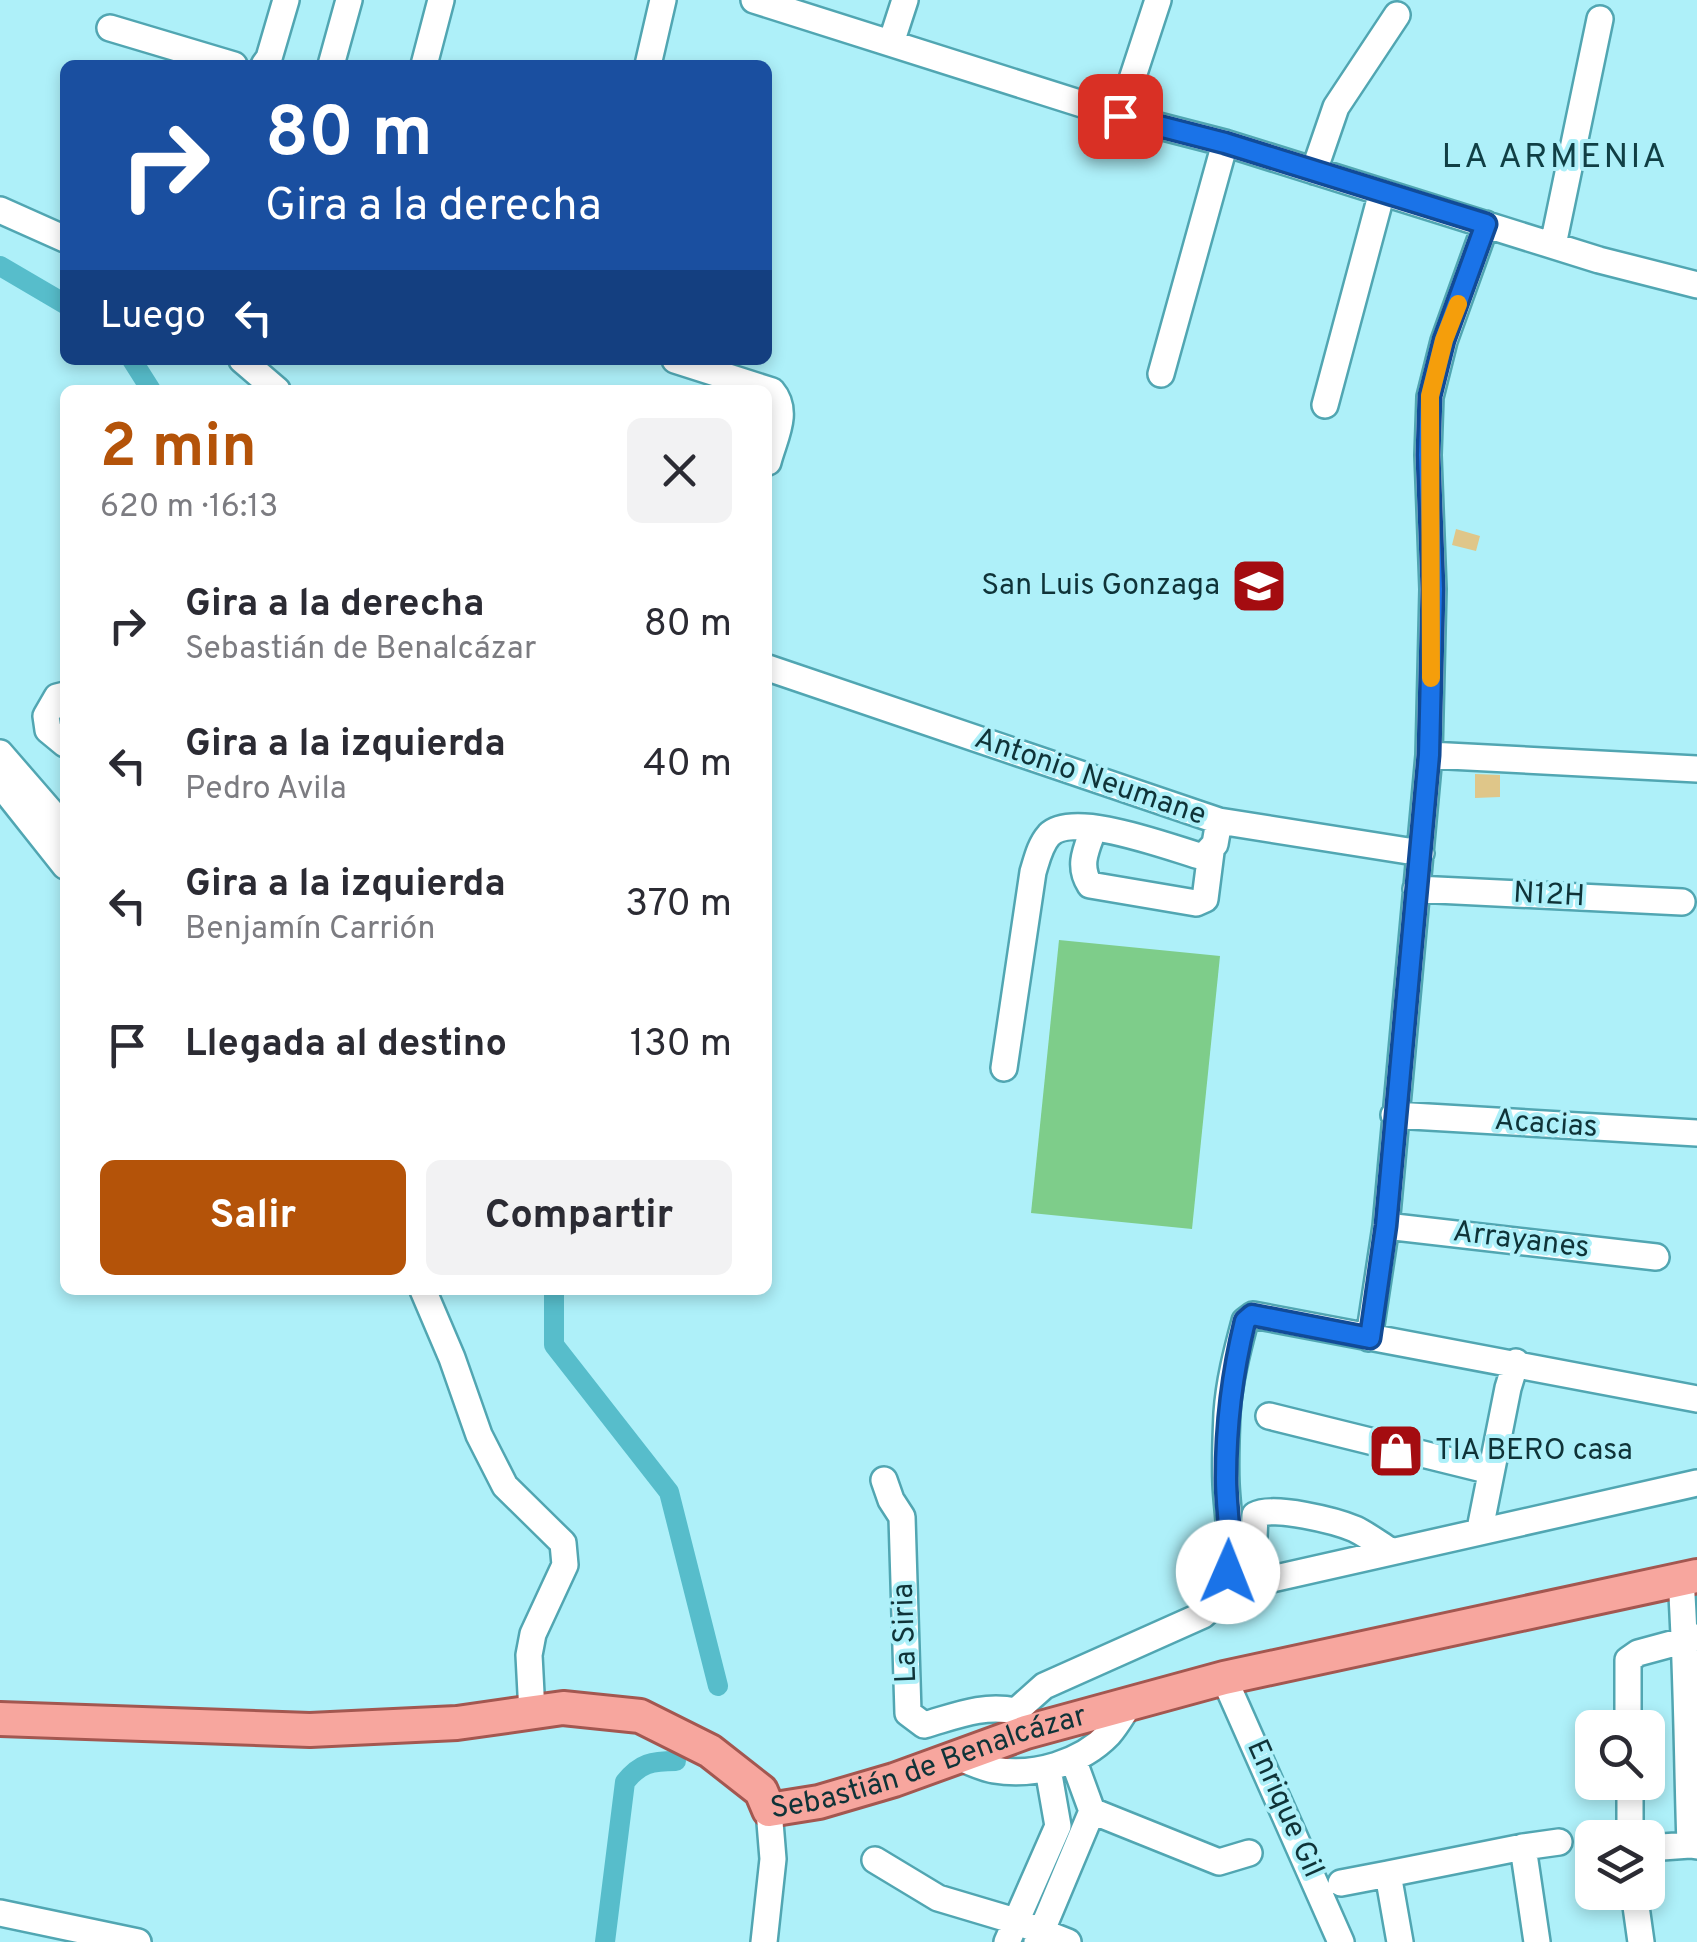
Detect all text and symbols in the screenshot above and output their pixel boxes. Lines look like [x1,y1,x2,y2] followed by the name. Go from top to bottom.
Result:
[1078,74,1163,159] pin
[1093,89,1148,144] icon: arrive
[265,92,433,181] text: 80 m
[100,100,230,230] icon: right
[1441,136,1669,180] district label: LA ARMENIA
[265,179,602,236] text: Gira a la derecha
[226,290,281,345] icon: left
[100,293,206,342] text: Luego
[100,412,257,488] text: 2 min
[627,418,732,523] button: close
[100,488,278,528] text: 620 m · 16:13
[1229,556,1289,616] school or university icon: San Luis Gonzaga
[981,568,1220,605] place label: San Luis Gonzaga
[185,581,484,630] text: Gira a la derecha
[100,598,155,653] icon: right
[644,601,732,650] text: 80 m
[185,630,536,670] text: Sebastián de Benalcázar
[185,721,506,770] text: Gira a la izquierda
[969,721,1211,835] street label: Antonio Neumane
[100,738,155,793] icon: left
[643,741,732,790] text: 40 m
[185,770,347,810] text: Pedro Avila
[185,861,506,910] text: Gira a la izquierda
[1512,876,1586,916] street label: N12H
[100,878,155,933] icon: left
[625,881,732,930] text: 370 m
[185,910,435,950] text: Benjamín Carrión
[100,1018,155,1073] icon: arrive
[185,1021,507,1070] text: Llegada al destino
[630,1021,732,1070] text: 130 m
[1493,1103,1599,1147] street label: Acacias
[100,1160,406,1275] button: Salir
[426,1160,732,1275] button: Compartir
[1451,1214,1591,1268] street label: Arrayanes
[1366,1421,1426,1481] shop icon: TIA BERO casa
[1435,1433,1633,1470] place label: TIA BERO casa
[1176,1520,1280,1624] position arrow
[886,1582,926,1684] street label: La Siria
[768,1698,1091,1828] street label: Sebastián de Benalcázar
[1575,1710,1665,1910] map controls
[1575,1710,1665,1800] button: search
[1237,1734,1331,1884] street label: Enrique Gil
[1575,1820,1665,1910] button: layers

